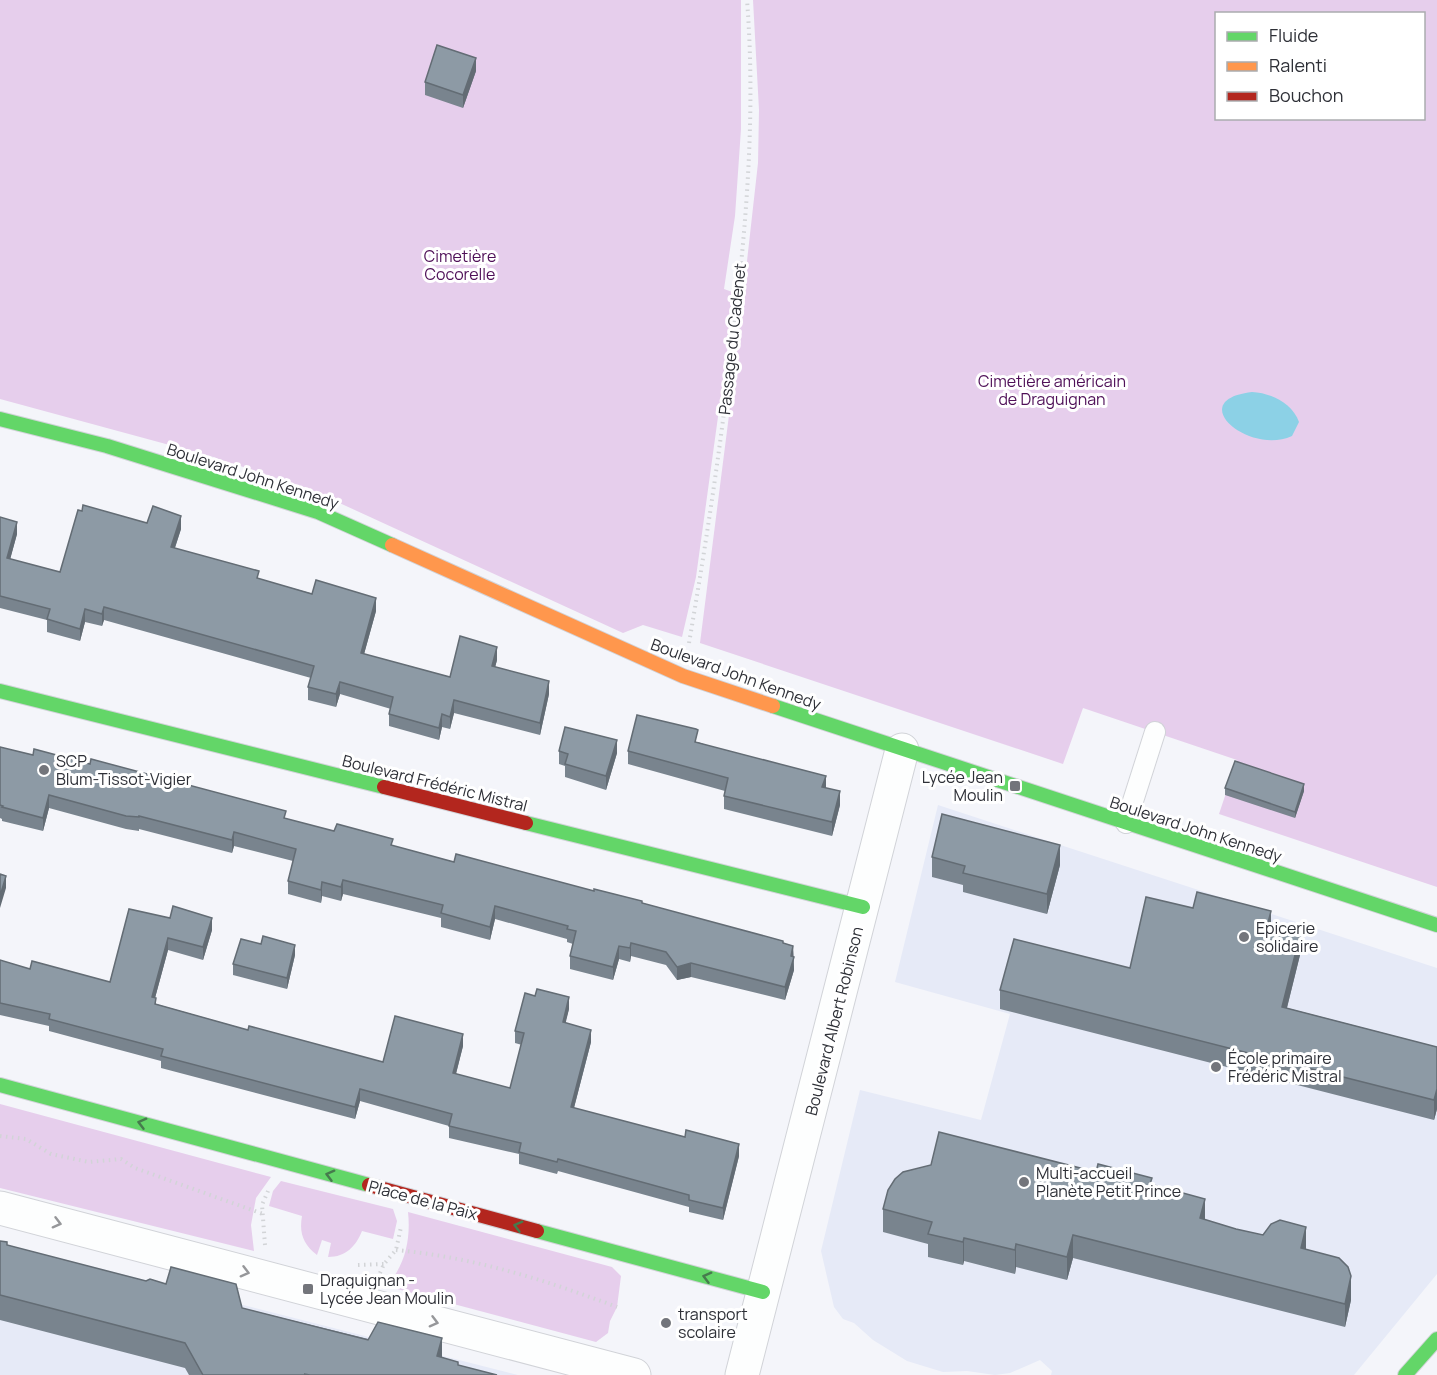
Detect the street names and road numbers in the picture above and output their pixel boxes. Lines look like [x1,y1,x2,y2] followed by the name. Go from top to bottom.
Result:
[713,262,751,416] street label: Passage du Cadenet
[164,438,342,514] street label: Boulevard John Kennedy
[648,633,825,715] street label: Boulevard John Kennedy
[340,749,530,817] street label: Boulevard Frédéric Mistral
[1107,791,1285,867] street label: Boulevard John Kennedy
[800,924,868,1118] street label: Boulevard Albert Robinson
[366,1175,480,1225] street label: Place de la Paix

